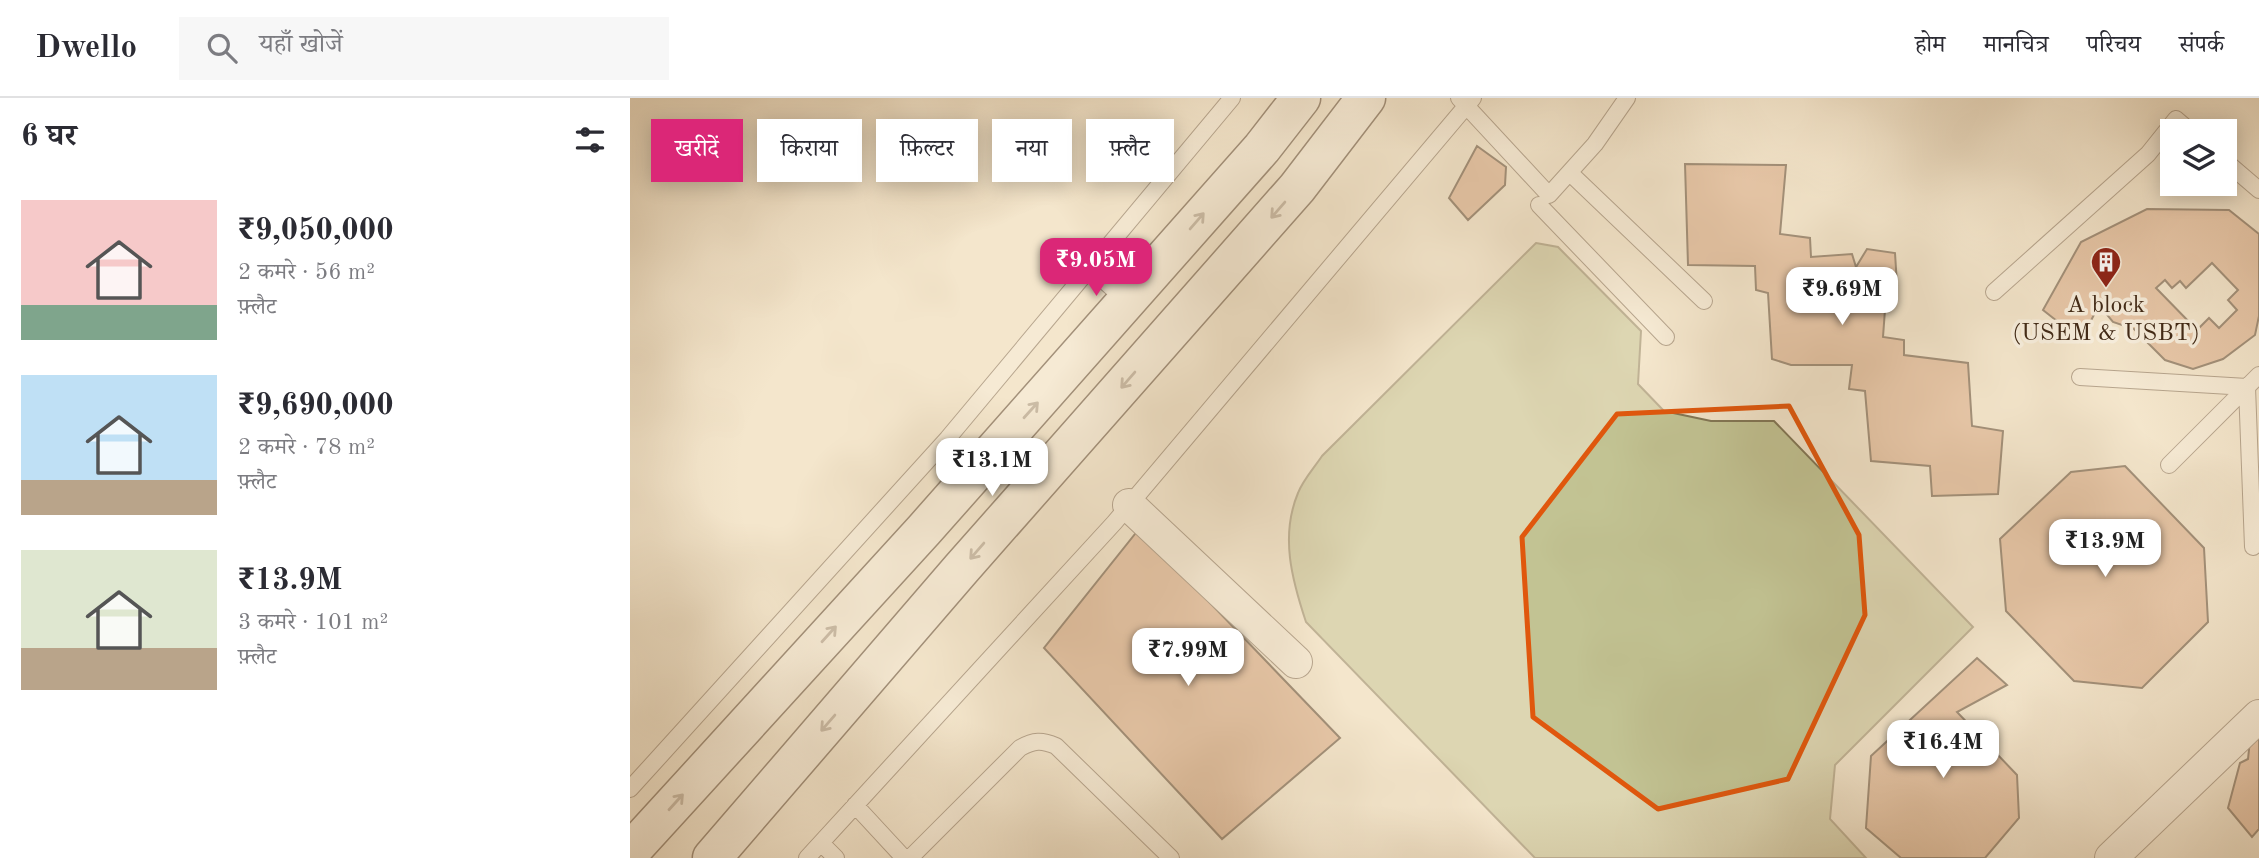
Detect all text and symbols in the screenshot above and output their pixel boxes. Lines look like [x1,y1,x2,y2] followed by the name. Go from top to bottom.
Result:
[179,17,669,80] search box
[203,29,241,67] icon: search
[35,32,137,65] text: Dwello
[259,32,343,58] text: यहाँ खोजें
[1915,34,1945,58] text: होम
[1983,34,2049,58] text: मानचित्र
[2087,34,2141,58] text: परिचय
[2179,34,2224,58] text: संपर्क
[651,119,743,182] chip: खरीदें
[757,119,862,182] chip: किराया
[876,119,978,182] chip: फ़िल्टर
[992,119,1072,182] chip: नया
[1086,119,1174,182] chip: फ़्लैट
[2160,119,2237,196] map controls
[2160,119,2237,196] button: layers
[571,121,609,159] icon: filters
[21,122,77,152] text: 6 घर
[1270,200,1286,218] one-way arrow
[1189,213,1206,230] one-way arrow
[238,216,394,246] text: ₹9,050,000
[77,228,161,312] icon: home
[1039,238,1153,298] pin: ₹9.05M
[2089,245,2123,289] building icon: A block (USEM & USBT)
[1056,249,1136,272] text: ₹9.05M
[238,261,375,284] text: 2 कमरे · 56 m²
[1785,268,1899,327] pin: ₹9.69M
[1802,278,1882,301] text: ₹9.69M
[2012,294,2200,346] place label: A block (USEM & USBT)
[238,296,276,319] text: फ़्लैट
[1119,371,1136,388] one-way arrow
[238,391,394,421] text: ₹9,690,000
[1022,402,1039,419] one-way arrow
[77,403,161,487] icon: home
[238,436,375,459] text: 2 कमरे · 78 m²
[935,438,1049,498] pin: ₹13.1M
[952,449,1032,472] text: ₹13.1M
[238,471,276,494] text: फ़्लैट
[2048,519,2162,579] pin: ₹13.9M
[2065,530,2145,553] text: ₹13.9M
[969,541,985,559] one-way arrow
[238,566,342,596] text: ₹13.9M
[77,578,161,662] icon: home
[238,611,388,634] text: 3 कमरे · 101 m²
[821,626,838,643] one-way arrow
[1131,628,1245,688] pin: ₹7.99M
[1148,639,1228,662] text: ₹7.99M
[238,646,276,669] text: फ़्लैट
[820,713,836,731] one-way arrow
[1886,720,2000,780] pin: ₹16.4M
[1903,731,1983,754] text: ₹16.4M
[668,793,684,811] one-way arrow

